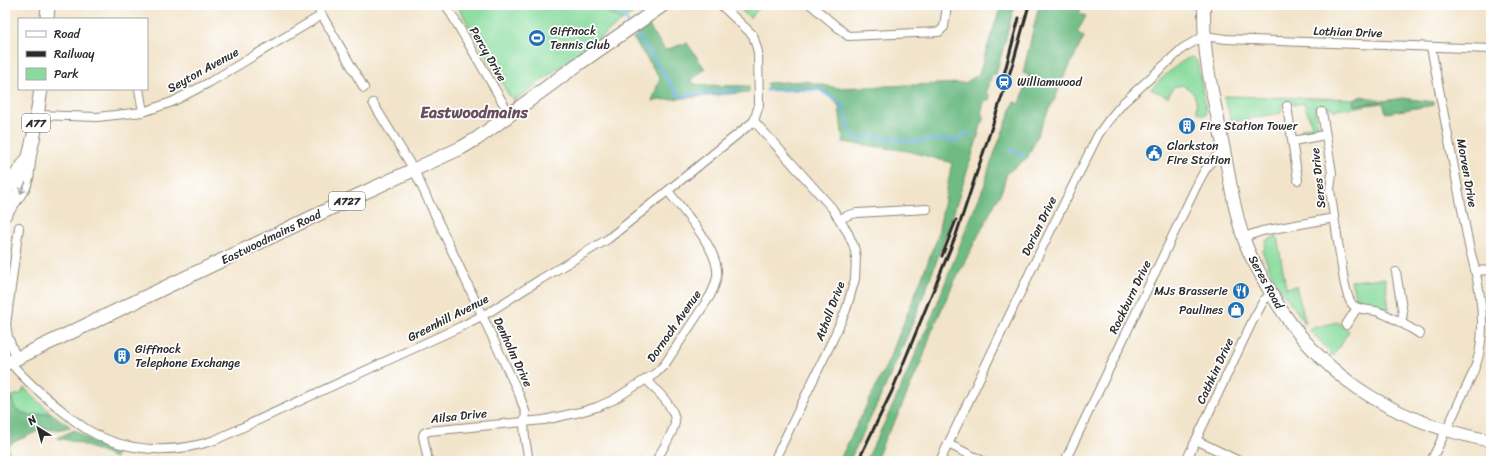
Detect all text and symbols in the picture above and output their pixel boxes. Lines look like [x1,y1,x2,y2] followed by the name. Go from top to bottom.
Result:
[18,18,148,90] legend
[550,20,610,56] place label: Giffnock Tennis Club
[1313,20,1383,44] street label: Lothian Drive
[463,22,513,86] street label: Percy Drive
[54,23,81,45] text: Road
[527,28,547,48] sports icon: Giffnock Tennis Club
[163,41,243,99] street label: Seyton Avenue
[54,43,95,65] text: Railway
[54,63,79,85] text: Park
[1017,71,1082,93] place label: Williamwood
[994,72,1014,92] station icon: Williamwood
[420,98,528,127] district label: Eastwoodmains
[22,114,50,132] road number: A77
[1200,115,1299,137] place label: Fire Station Tower
[1177,116,1197,136] building icon: Fire Station Tower
[1167,135,1231,171] place label: Clarkston Fire Station
[1450,137,1484,209] street label: Morven Drive
[1144,143,1164,163] public building icon: Clarkston Fire Station
[1304,147,1332,209] street label: Seres Drive
[19,181,26,193] one-way arrow
[329,192,365,210] road number: A727
[1015,192,1063,260] street label: Dorian Drive
[217,203,326,271] street label: Eastwoodmains Road
[1242,251,1290,314] street label: Seres Road
[1103,256,1157,338] street label: Rockburn Drive
[808,278,851,345] street label: Atholl Drive
[1154,280,1228,302] place label: MJs Brasserie
[1231,281,1251,301] restaurant icon: MJs Brasserie
[641,285,707,367] street label: Dornoch Avenue
[403,288,493,348] street label: Greenhill Avenue
[1179,299,1223,321] place label: Paulines
[1226,300,1246,320] shop icon: Paulines
[487,313,539,391] street label: Denholm Drive
[1190,334,1240,408] street label: Cathkin Drive
[135,338,240,374] place label: Giffnock Telephone Exchange
[112,346,132,366] building icon: Giffnock Telephone Exchange
[429,402,488,430] street label: Ailsa Drive
[18,408,58,448] north arrow
[23,410,41,431] text: N

